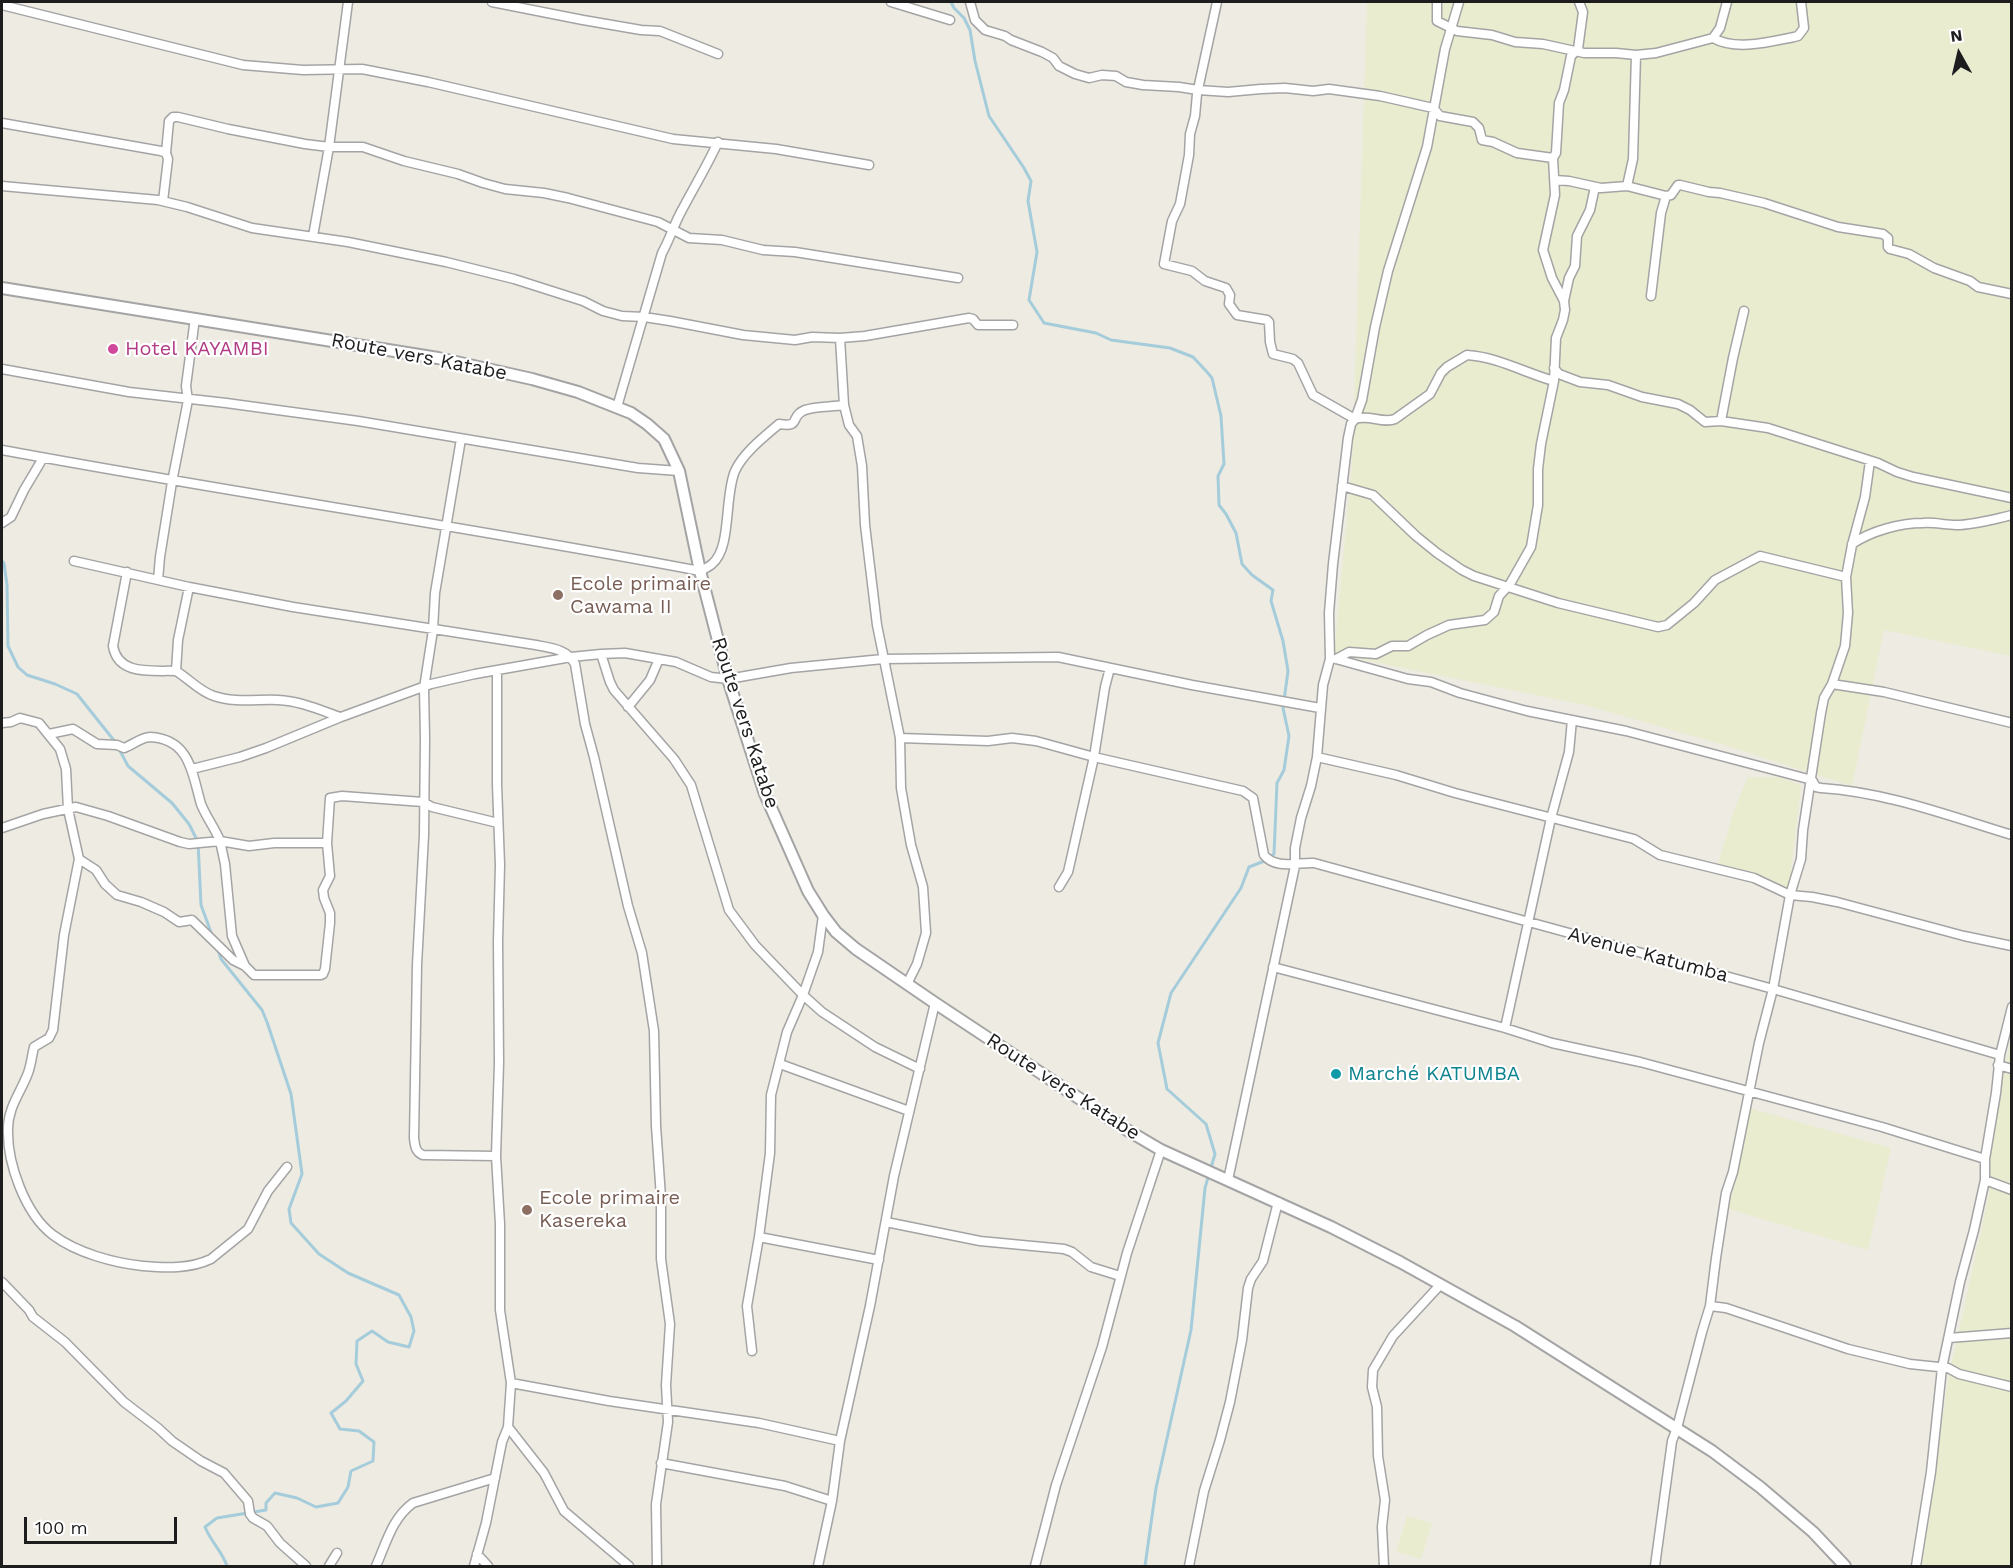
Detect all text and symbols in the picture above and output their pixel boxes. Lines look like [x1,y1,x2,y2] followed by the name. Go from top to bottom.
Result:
[1929,24,1989,84] north arrow
[1949,25,1964,46] text: N
[329,328,509,386] street label: Route vers Katabe
[125,337,269,361] place label: Hotel KAYAMBI
[106,342,120,356] marker: Hotel KAYAMBI
[570,572,711,619] place label: Ecole primaire Cawama II
[551,588,565,602] marker: Ecole primaire Cawama II
[706,634,784,812] street label: Route vers Katabe
[1565,922,1731,988] street label: Avenue Katumba
[982,1028,1144,1146] street label: Route vers Katabe
[1348,1062,1520,1086] place label: Marché KATUMBA
[1329,1067,1343,1081] marker: Marché KATUMBA
[539,1186,680,1233] place label: Ecole primaire Kasereka
[520,1203,534,1217] marker: Ecole primaire Kasereka
[27,1505,180,1543] scale bar
[35,1517,88,1538] text: 100 m

